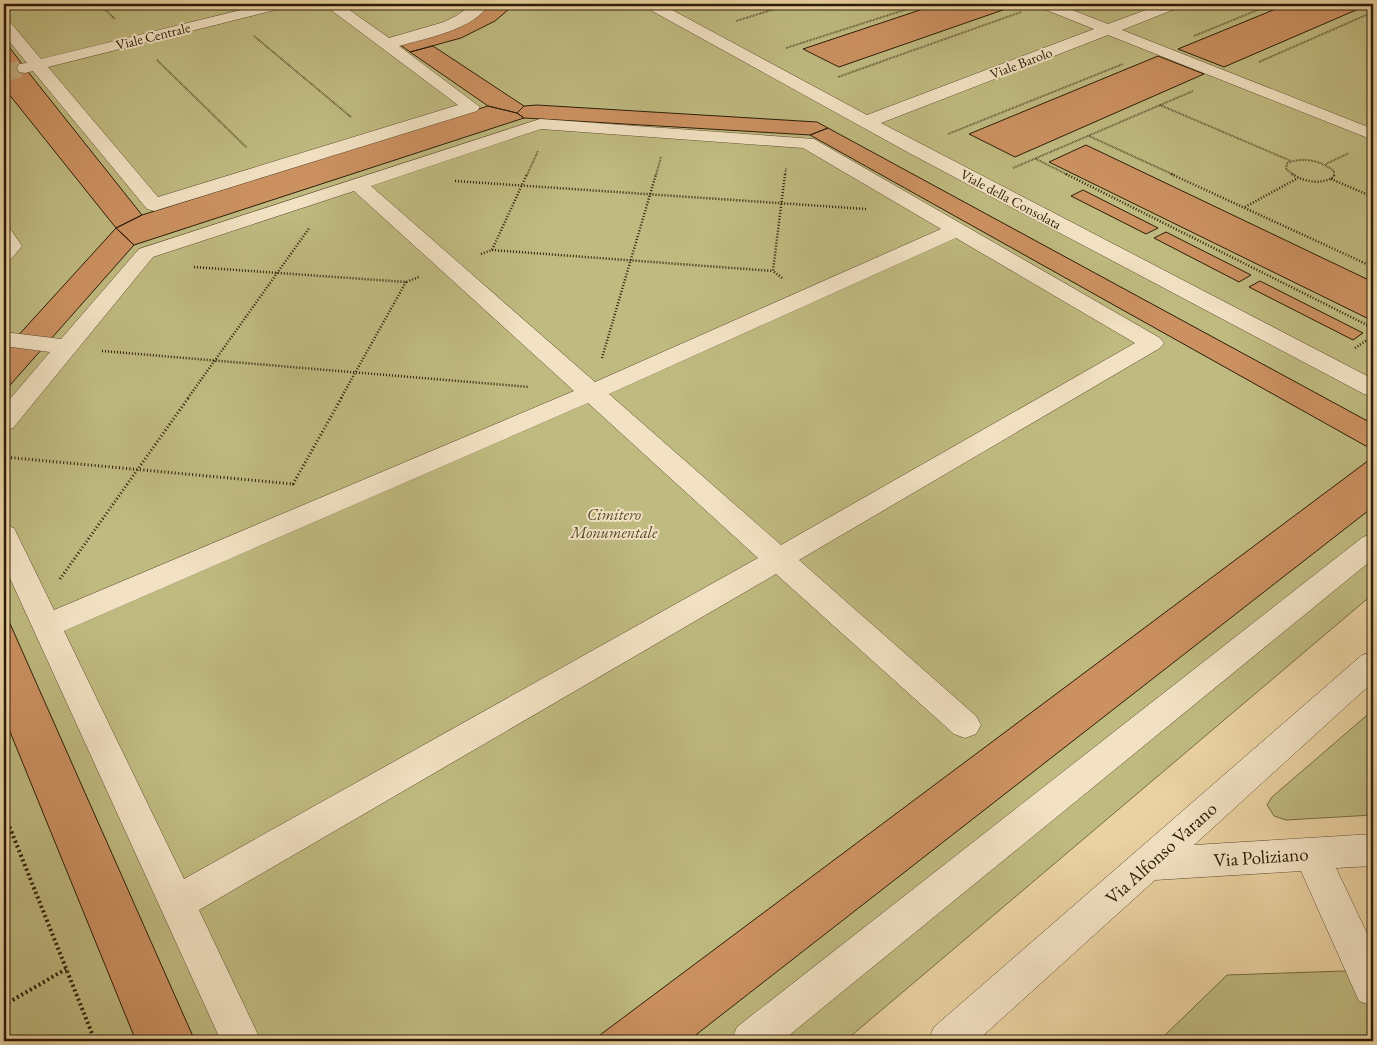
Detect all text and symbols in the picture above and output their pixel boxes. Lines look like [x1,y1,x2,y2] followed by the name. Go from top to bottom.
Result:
[114,18,193,54] street label: Viale Centrale
[987,43,1055,83] street label: Viale Barolo
[957,165,1065,233] street label: Viale della Consolata
[569,504,658,543] park label: Cimitero Monumentale
[1100,796,1222,910] street label: Via Alfonso Varano
[1213,841,1309,873] street label: Via Poliziano

